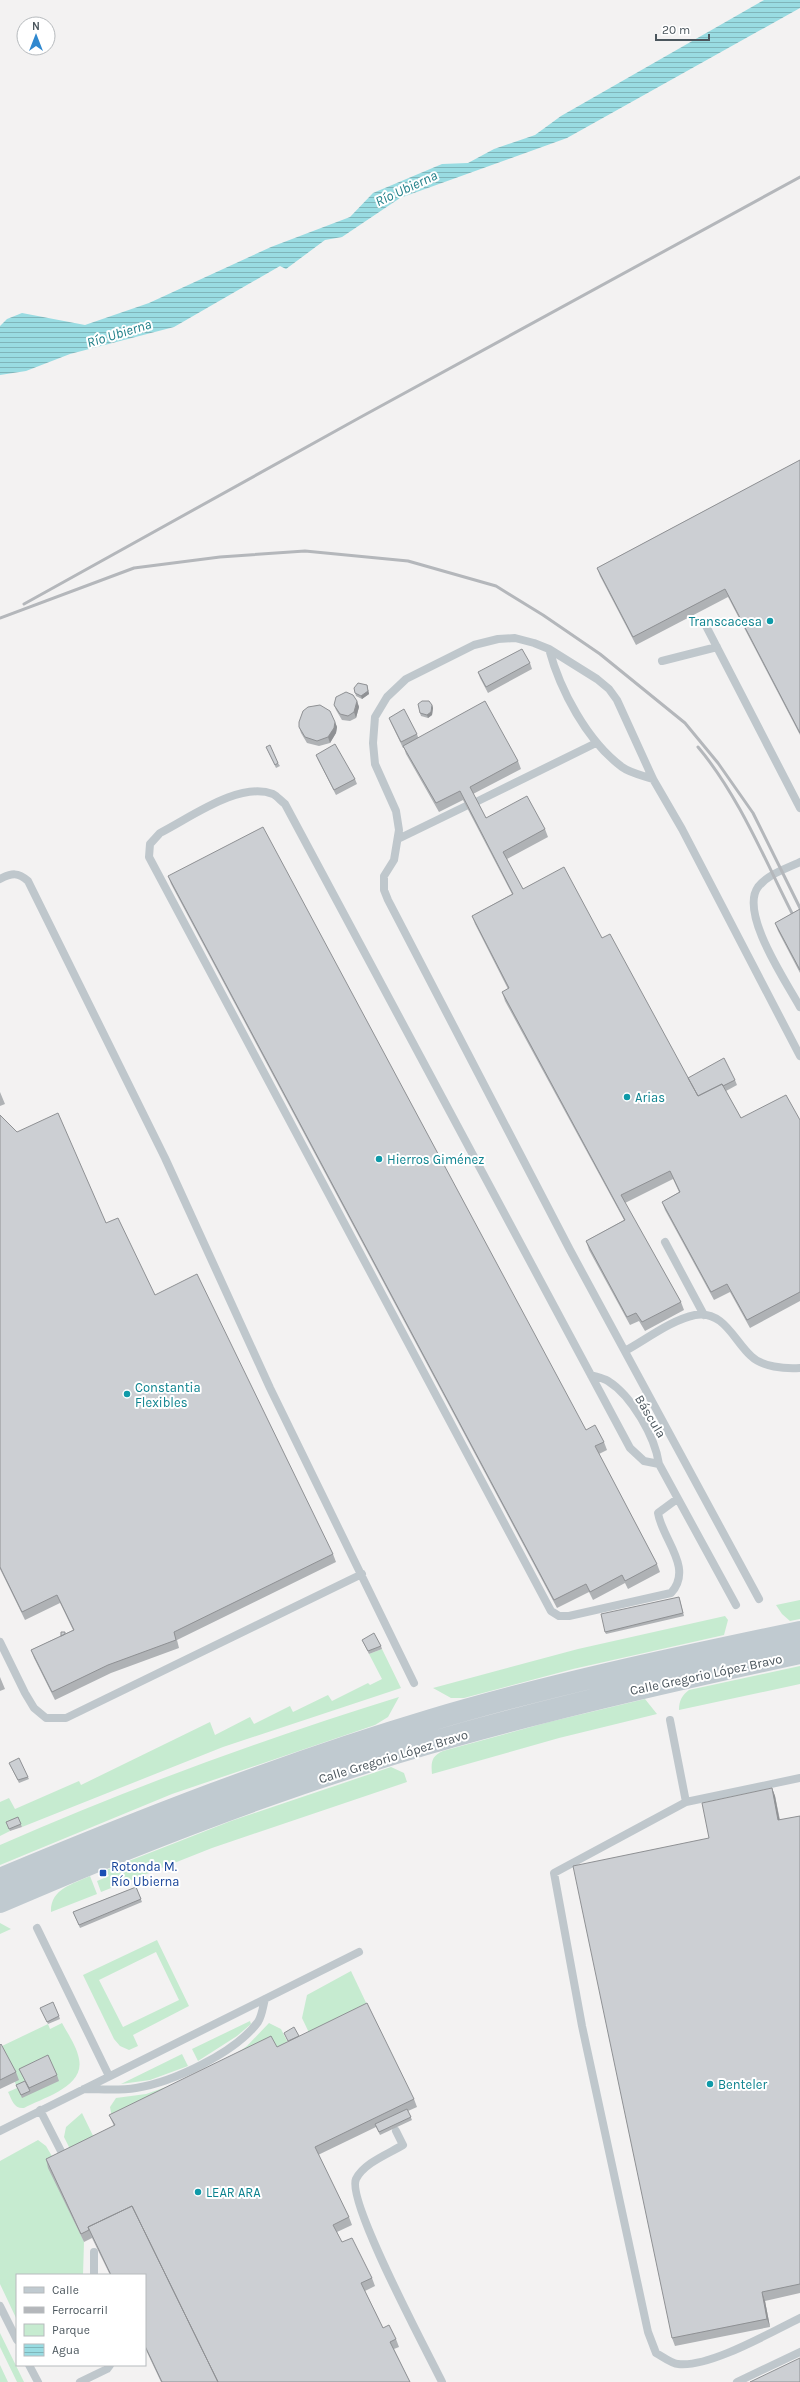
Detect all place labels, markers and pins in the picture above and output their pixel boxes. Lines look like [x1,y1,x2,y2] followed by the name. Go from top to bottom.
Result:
[689,614,762,629] place label: Transcacesa
[765,616,775,626] marker: Transcacesa
[635,1090,665,1105] place label: Arias
[622,1092,632,1102] marker: Arias
[387,1152,484,1167] place label: Hierros Giménez
[374,1154,384,1164] marker: Hierros Giménez
[135,1380,201,1410] place label: Constantia Flexibles
[122,1389,132,1399] marker: Constantia Flexibles
[111,1859,179,1889] place label: Rotonda M. Río Ubierna
[98,1868,108,1878] marker: Rotonda M. Río Ubierna
[718,2077,767,2092] place label: Benteler
[705,2079,715,2089] marker: Benteler
[206,2185,261,2200] place label: LEAR ARA
[193,2187,203,2197] marker: LEAR ARA

